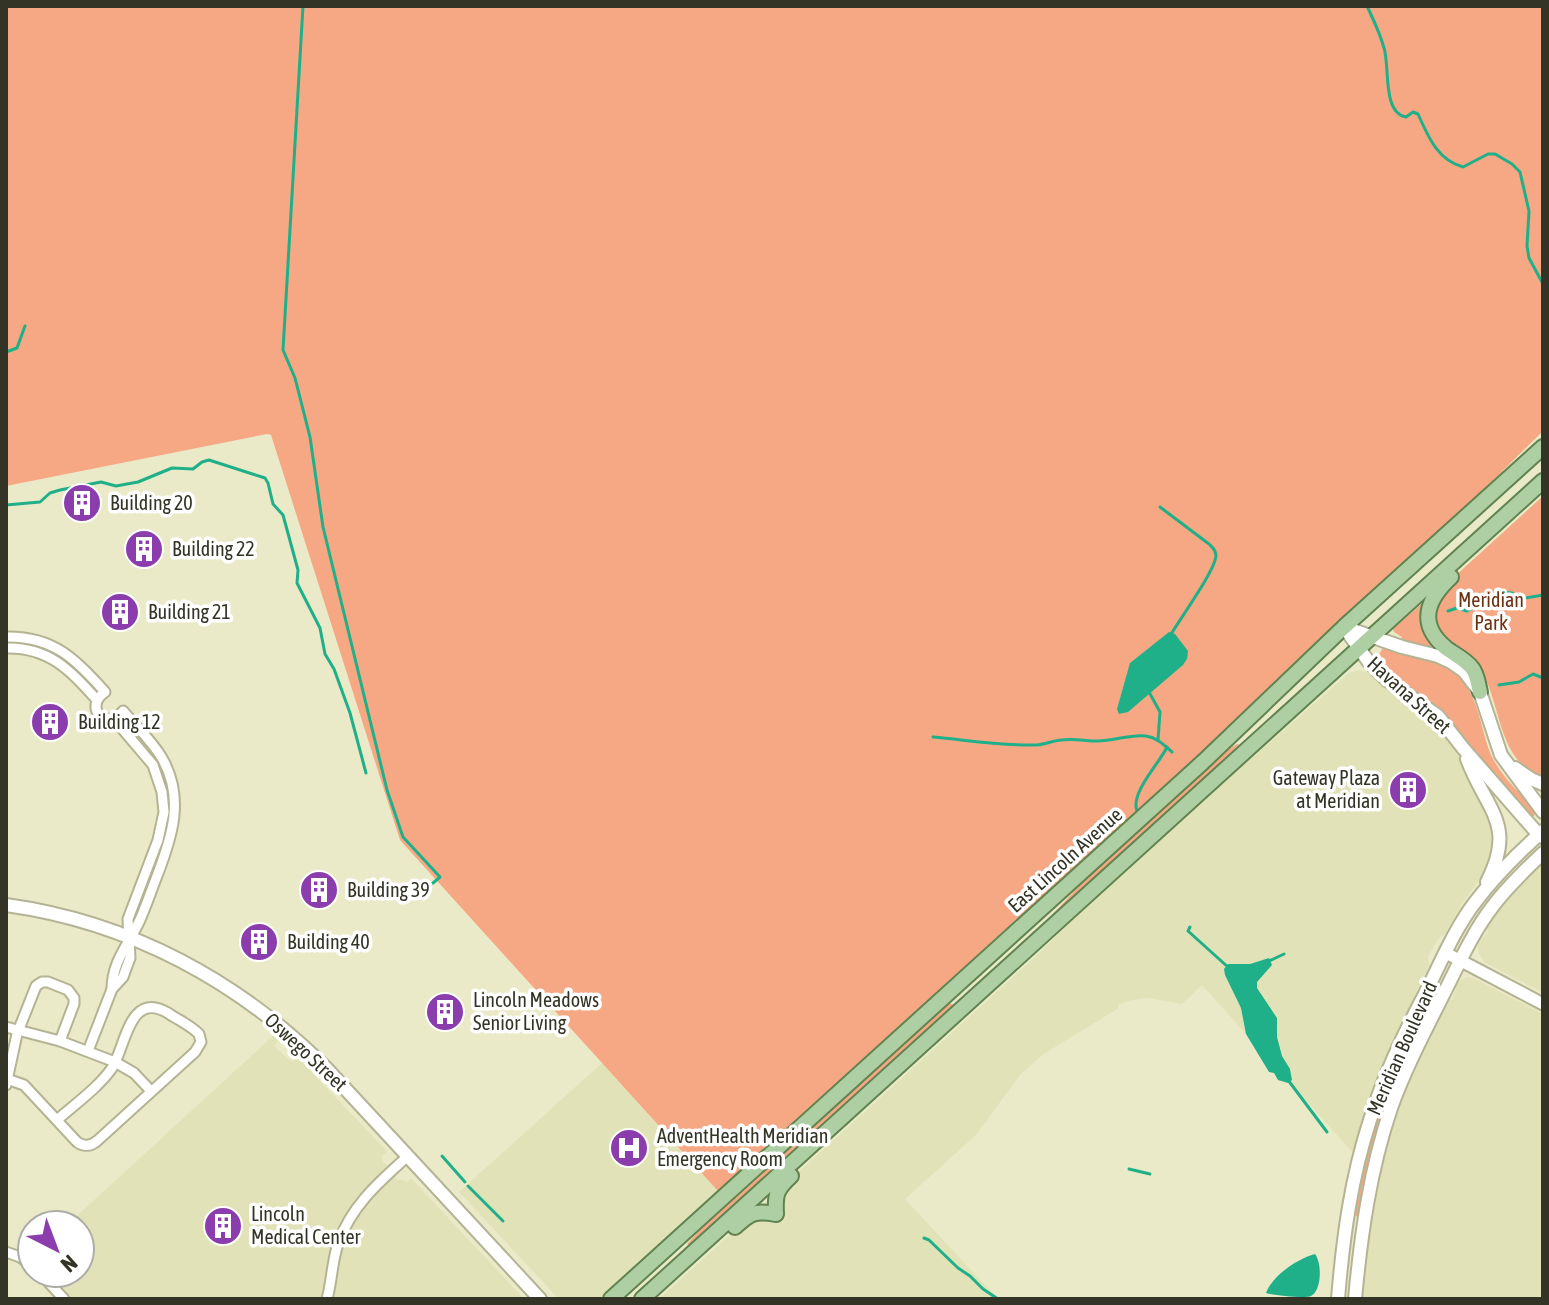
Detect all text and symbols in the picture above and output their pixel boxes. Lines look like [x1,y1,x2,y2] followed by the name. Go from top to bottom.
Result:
[61,482,103,524] building icon: Building 20
[110,491,193,514] place label: Building 20
[123,528,165,570] building icon: Building 22
[172,537,255,560] place label: Building 22
[1458,588,1524,634] park label: Meridian Park
[99,591,141,633] building icon: Building 21
[148,600,231,623] place label: Building 21
[1363,651,1456,738] street label: Havana Street
[29,701,71,743] building icon: Building 12
[78,710,161,733] place label: Building 12
[1273,766,1380,812] place label: Gateway Plaza at Meridian
[1387,769,1429,811] building icon: Gateway Plaza at Meridian
[1003,802,1126,917] street label: East Lincoln Avenue
[298,869,340,911] building icon: Building 39
[347,878,430,901] place label: Building 39
[238,921,280,963] building icon: Building 40
[287,930,370,953] place label: Building 40
[1362,977,1441,1118] street label: Meridian Boulevard
[473,988,599,1034] place label: Lincoln Meadows Senior Living
[424,991,466,1033] building icon: Lincoln Meadows Senior Living
[261,1008,352,1096] street label: Oswego Street
[657,1124,828,1170] place label: AdventHealth Meridian Emergency Room
[608,1127,650,1169] hospital icon: AdventHealth Meridian Emergency Room
[251,1202,362,1248] place label: Lincoln Medical Center
[202,1205,244,1247] building icon: Lincoln Medical Center
[16,1209,96,1289] north arrow
[56,1250,83,1278] text: N

